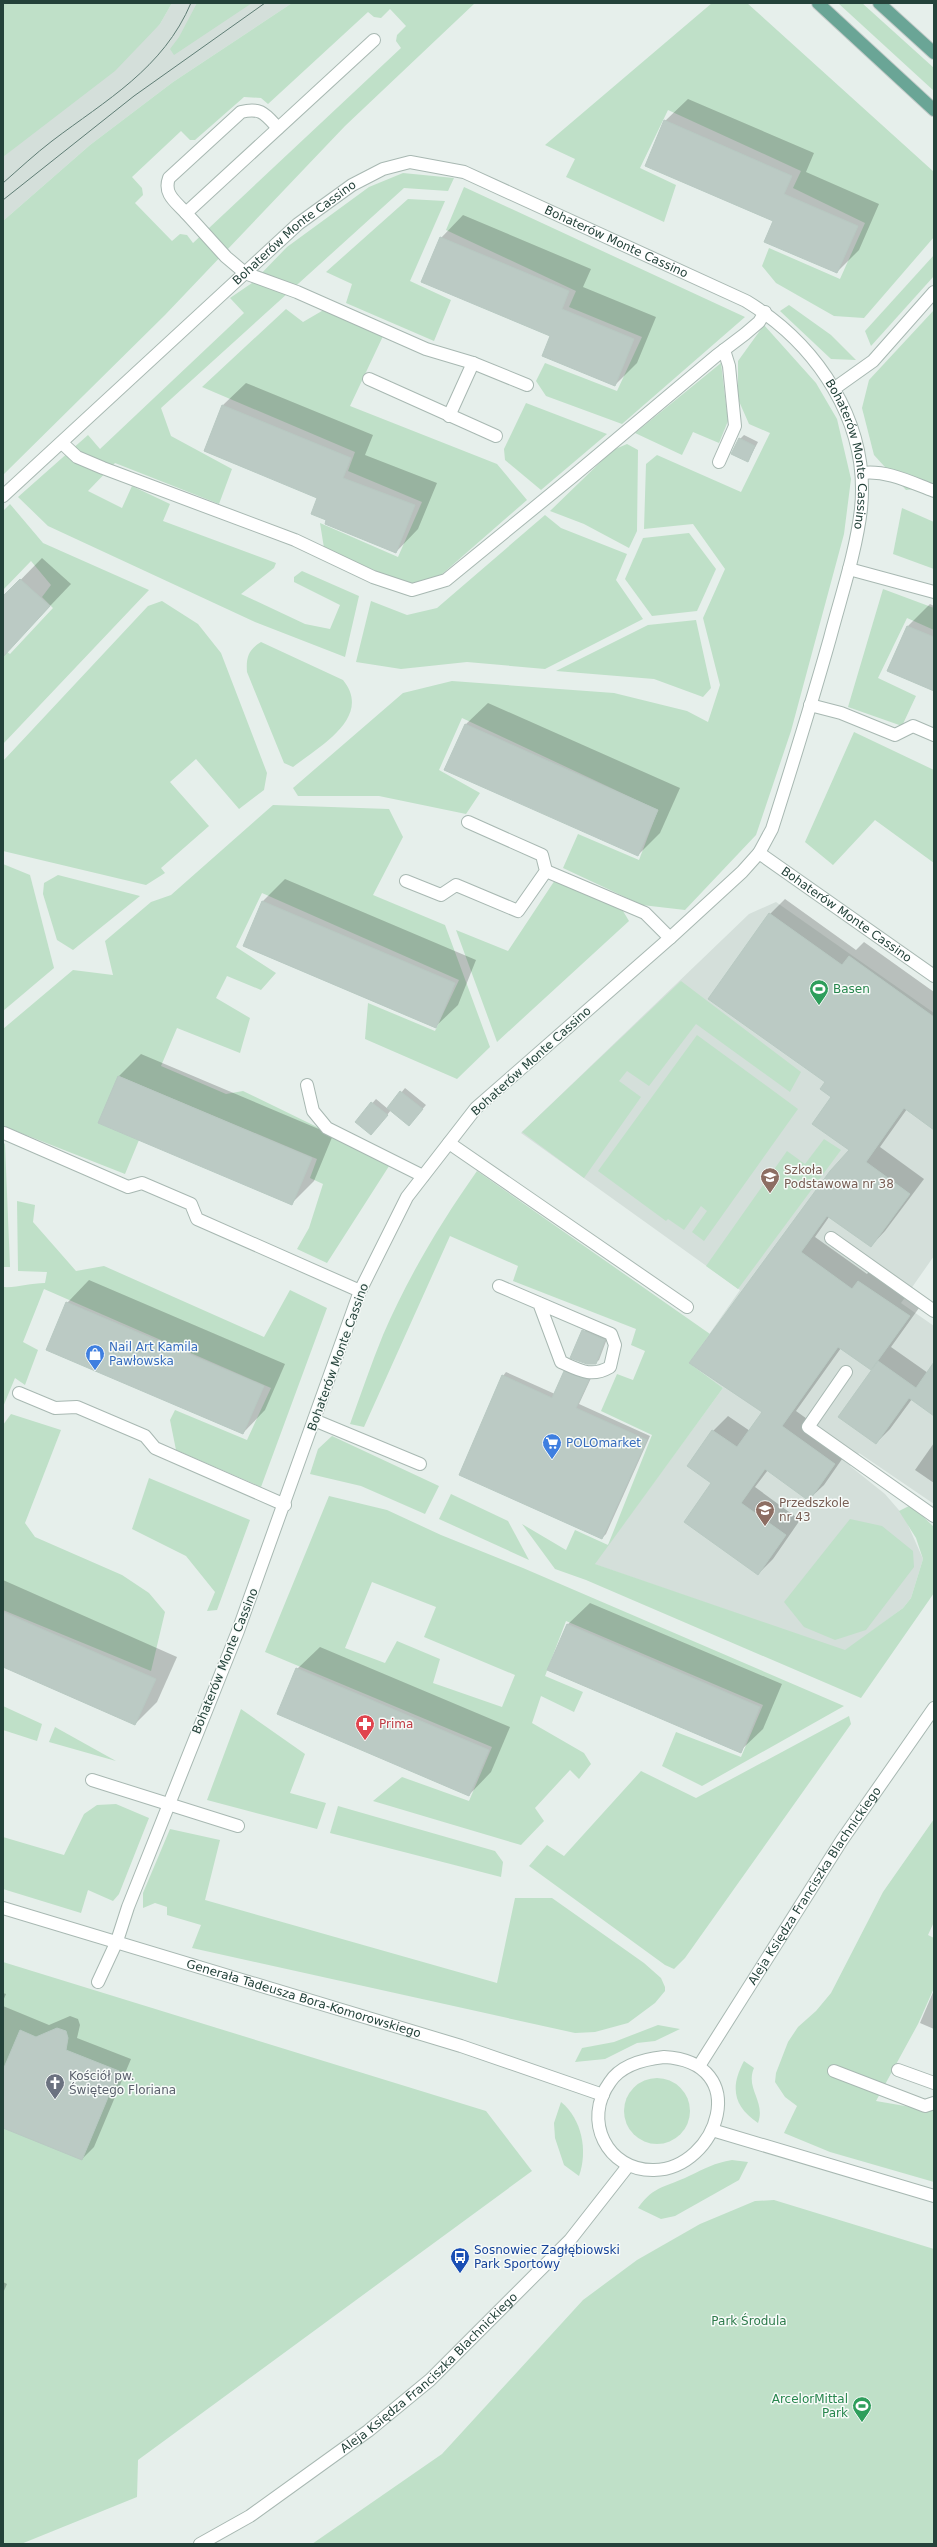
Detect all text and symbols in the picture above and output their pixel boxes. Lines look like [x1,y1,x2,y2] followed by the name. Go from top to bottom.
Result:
[230,177,359,288] street label: Bohaterów Monte Cassino
[542,203,690,280] street label: Bohaterów Monte Cassino
[822,377,869,531] street label: Bohaterów Monte Cassino
[779,864,914,965] street label: Bohaterów Monte Cassino
[808,978,830,1006] sports icon: Basen
[833,982,870,996] place label: Basen
[468,1004,594,1118] street label: Bohaterów Monte Cassino
[784,1163,894,1191] place label: Szkoła Podstawowa nr 38
[759,1166,781,1194] school or university icon: Szkoła Podstawowa nr 38
[305,1281,371,1433] street label: Bohaterów Monte Cassino
[109,1340,198,1368] place label: Nail Art Kamila Pawłowska
[84,1343,106,1371] shop icon: Nail Art Kamila Pawłowska
[541,1432,563,1460] supermarket icon: POLOmarket
[566,1436,641,1450] place label: POLOmarket
[779,1496,849,1524] place label: Przedszkole nr 43
[754,1499,776,1527] school or university icon: Przedszkole nr 43
[189,1586,261,1736] street label: Bohaterów Monte Cassino
[354,1713,376,1741] pharmacy icon: Prima
[379,1717,413,1731] place label: Prima
[745,1784,884,1987] street label: Aleja Księdza Franciszka Blachnickiego
[185,1957,423,2041] street label: Generała Tadeusza Bora-Komorowskiego
[69,2069,176,2097] place label: Kościół pw. Świętego Floriana
[44,2072,66,2100] church icon: Kościół pw. Świętego Floriana
[474,2243,620,2271] place label: Sosnowiec Zagłębiowski Park Sportowy
[449,2246,471,2274] bus stop icon: Sosnowiec Zagłębiowski Park Sportowy
[338,2290,520,2456] street label: Aleja Księdza Franciszka Blachnickiego
[711,2313,787,2328] park label: Park Środula
[772,2392,848,2420] place label: ArcelorMittal Park
[851,2395,873,2423] sports icon: ArcelorMittal Park

